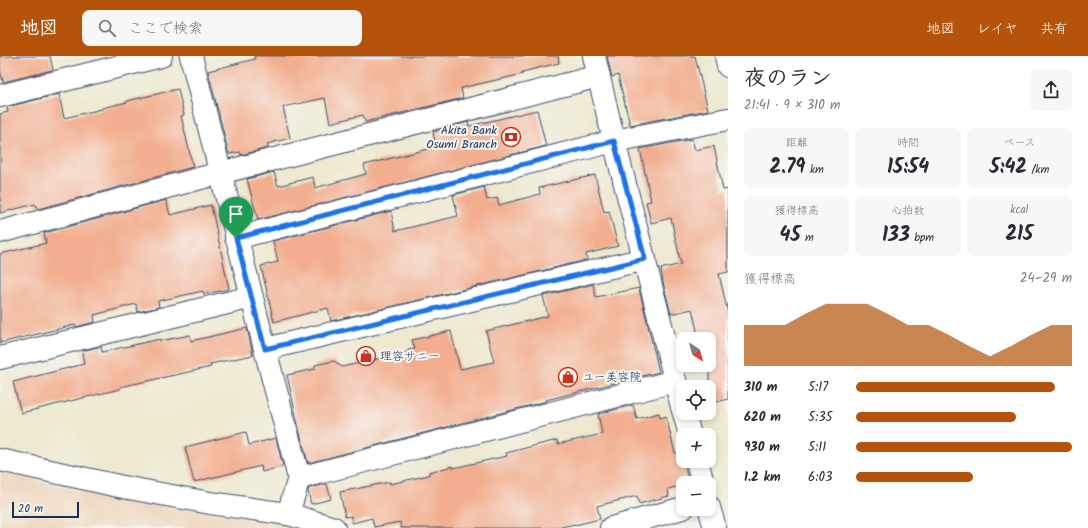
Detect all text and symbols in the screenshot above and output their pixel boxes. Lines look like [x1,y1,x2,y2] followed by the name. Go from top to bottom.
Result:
[82,10,362,46] search box
[20,14,58,44] text: 地図
[96,17,118,39] icon: search
[128,17,203,41] text: ここで検索
[927,18,955,40] text: 地図
[977,18,1018,40] text: レイヤ
[1040,18,1068,40] text: 共有
[744,62,832,97] text: 夜のラン
[1030,69,1072,111] button: share
[744,95,840,116] text: 21:41 · 9 × 310 m
[426,121,497,154] place label: Akita Bank Osumi Branch
[500,126,522,148] bank icon: Akita Bank Osumi Branch
[786,134,808,152] text: 距離
[897,134,919,152] text: 時間
[1003,134,1036,152] text: ペース
[770,152,805,184] text: 2.79
[887,152,929,184] text: 15:54
[989,152,1027,184] text: 5:42
[805,161,824,179] text: km
[1027,161,1049,179] text: /km
[219,197,253,238] pin
[1010,201,1028,219] text: kcal
[775,202,819,220] text: 獲得標高
[891,202,924,220] text: 心拍数
[225,203,247,225] icon: arrive
[1005,219,1033,251] text: 215
[780,220,801,252] text: 45
[882,220,910,252] text: 133
[801,229,814,247] text: m
[910,229,934,247] text: bpm
[1020,268,1072,289] text: 24–29 m
[744,269,796,290] text: 獲得標高
[676,332,716,372] north arrow
[676,332,716,516] map controls
[355,345,377,367] shop icon: 理容サニー
[380,347,440,366] place label: 理容サニー
[557,366,579,388] shop icon: ユー美容院
[582,368,642,387] place label: ユー美容院
[744,377,777,398] text: 310 m
[808,377,828,398] text: 5:17
[676,380,716,420] button: locate
[744,407,781,428] text: 620 m
[808,407,833,428] text: 5:35
[676,428,716,468] button: +
[744,437,780,458] text: 930 m
[808,437,826,458] text: 5:11
[744,467,781,488] text: 1.2 km
[808,467,832,488] text: 6:03
[676,476,716,516] button: −
[12,500,79,519] scale bar
[18,500,43,518] text: 20 m

